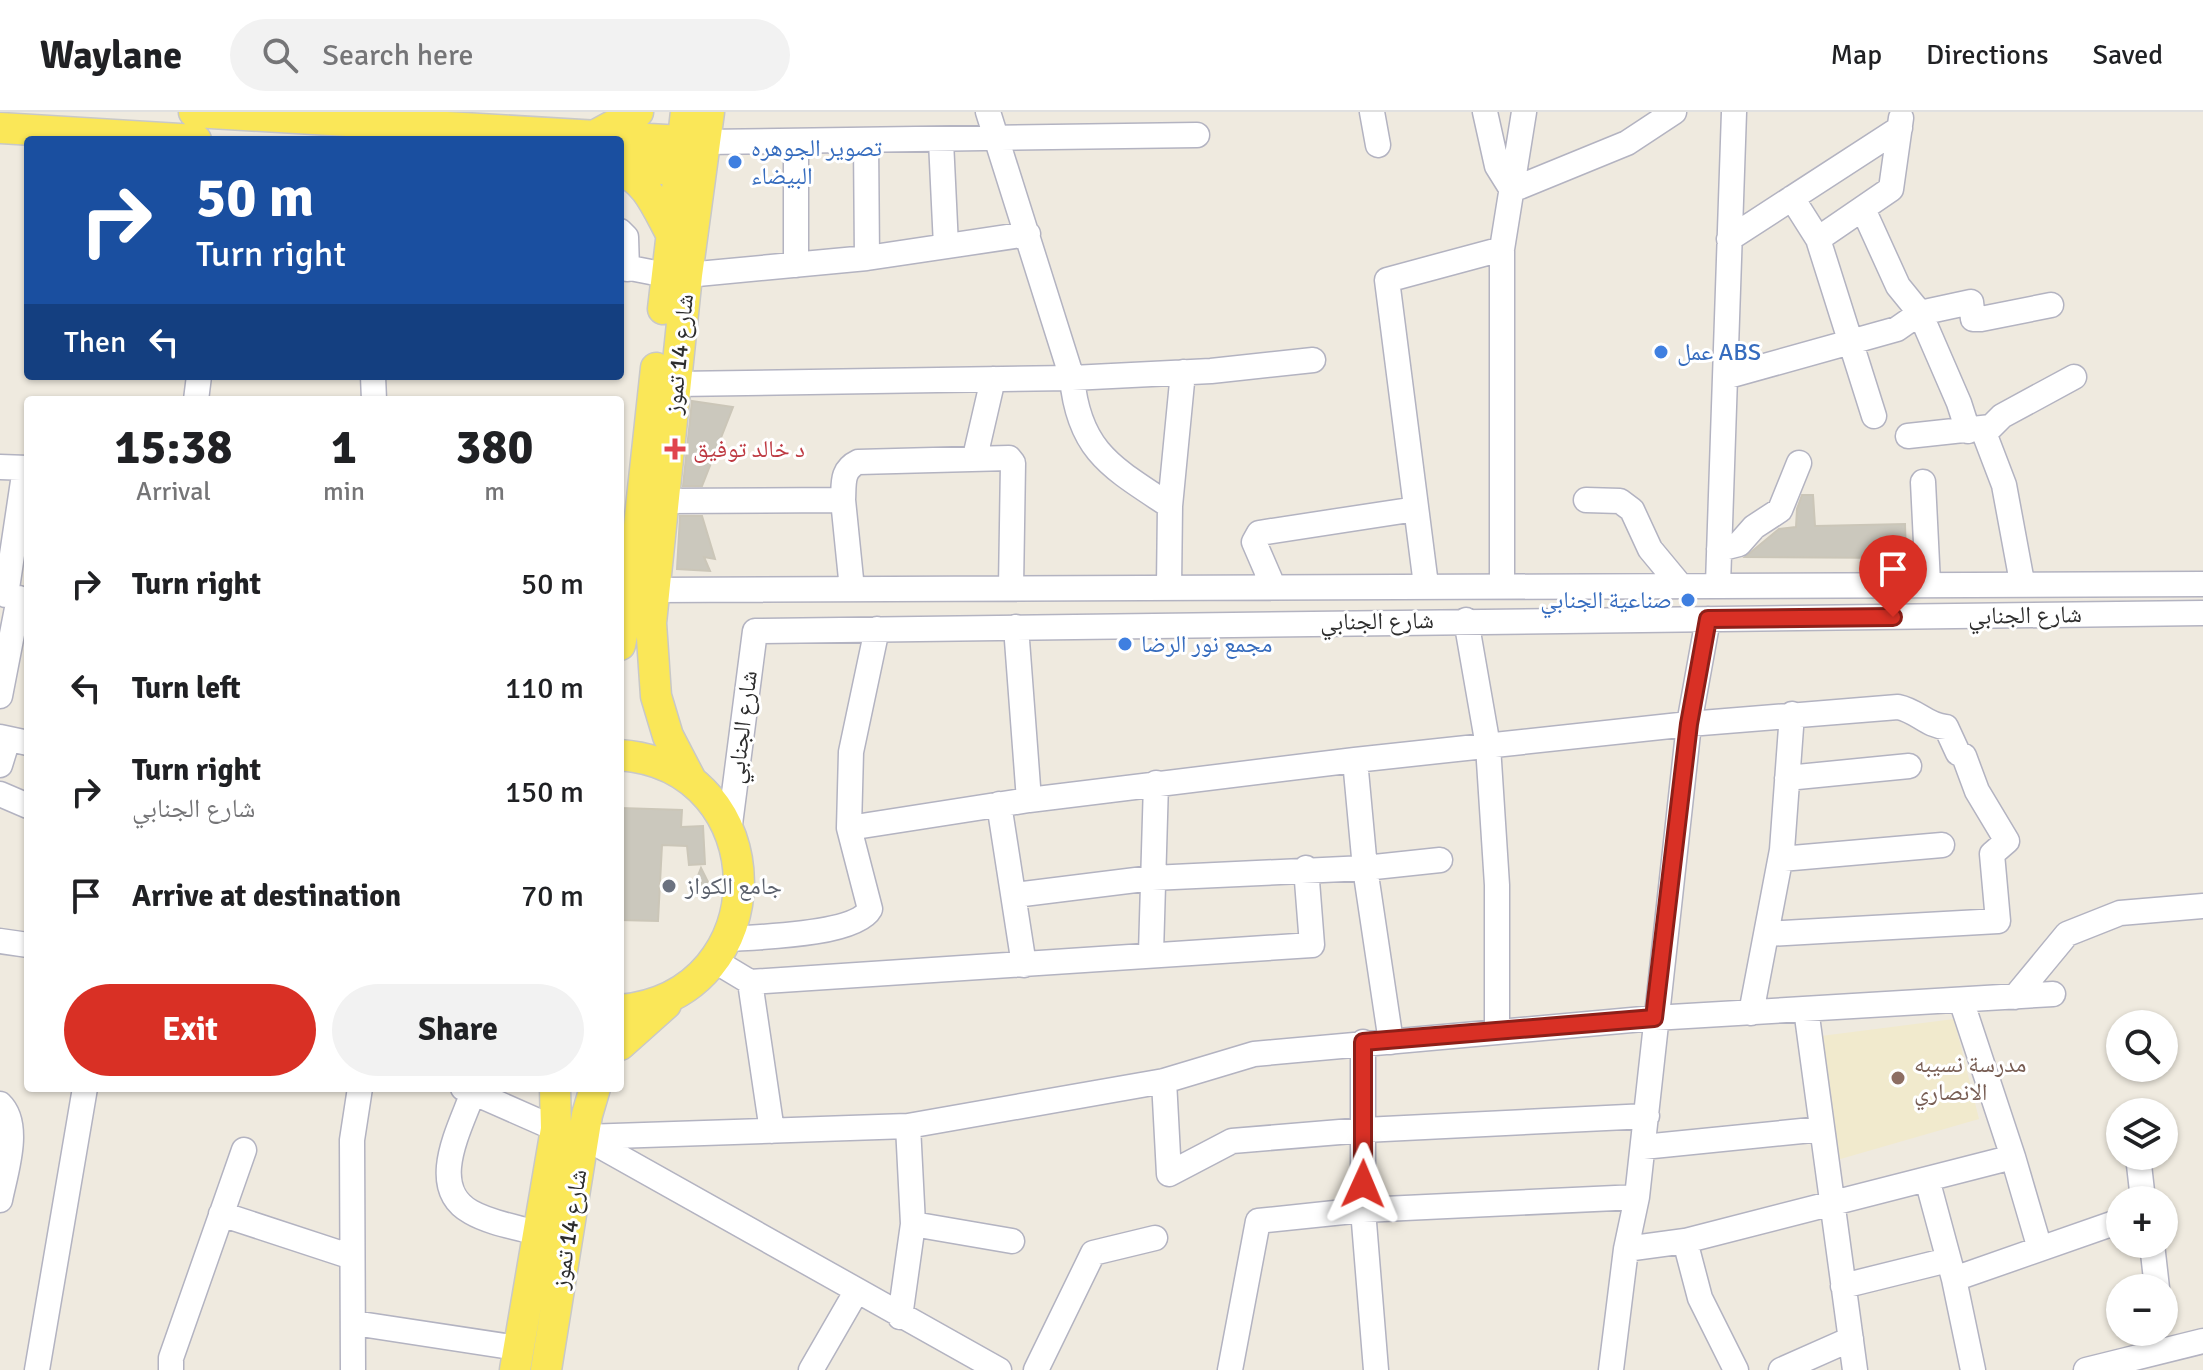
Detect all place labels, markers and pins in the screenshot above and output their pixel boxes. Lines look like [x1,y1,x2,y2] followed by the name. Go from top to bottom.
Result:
[751,133,882,191] place label: تصوير الجوهره البيضاء
[726,153,744,171] marker: تصوير الجوهره البيضاء
[1677,337,1761,367] place label: عمل ABS
[1652,343,1670,361] marker: عمل ABS
[693,434,805,464] place label: د خالد توفيق
[664,438,686,460] marker: د خالد توفيق
[1859,535,1927,617] pin
[1540,585,1672,619] place label: صناعية الجنابي
[1679,591,1697,609] marker: صناعية الجنابي
[1141,629,1272,659] place label: مجمع نور الرضا
[1116,635,1134,653] marker: مجمع نور الرضا
[684,871,782,901] place label: جامع الكواز
[660,877,678,895] marker: جامع الكواز
[1914,1049,2027,1111] place label: مدرسة نسيبه الانصاري
[1889,1069,1907,1087] marker: مدرسة نسيبه الانصاري

